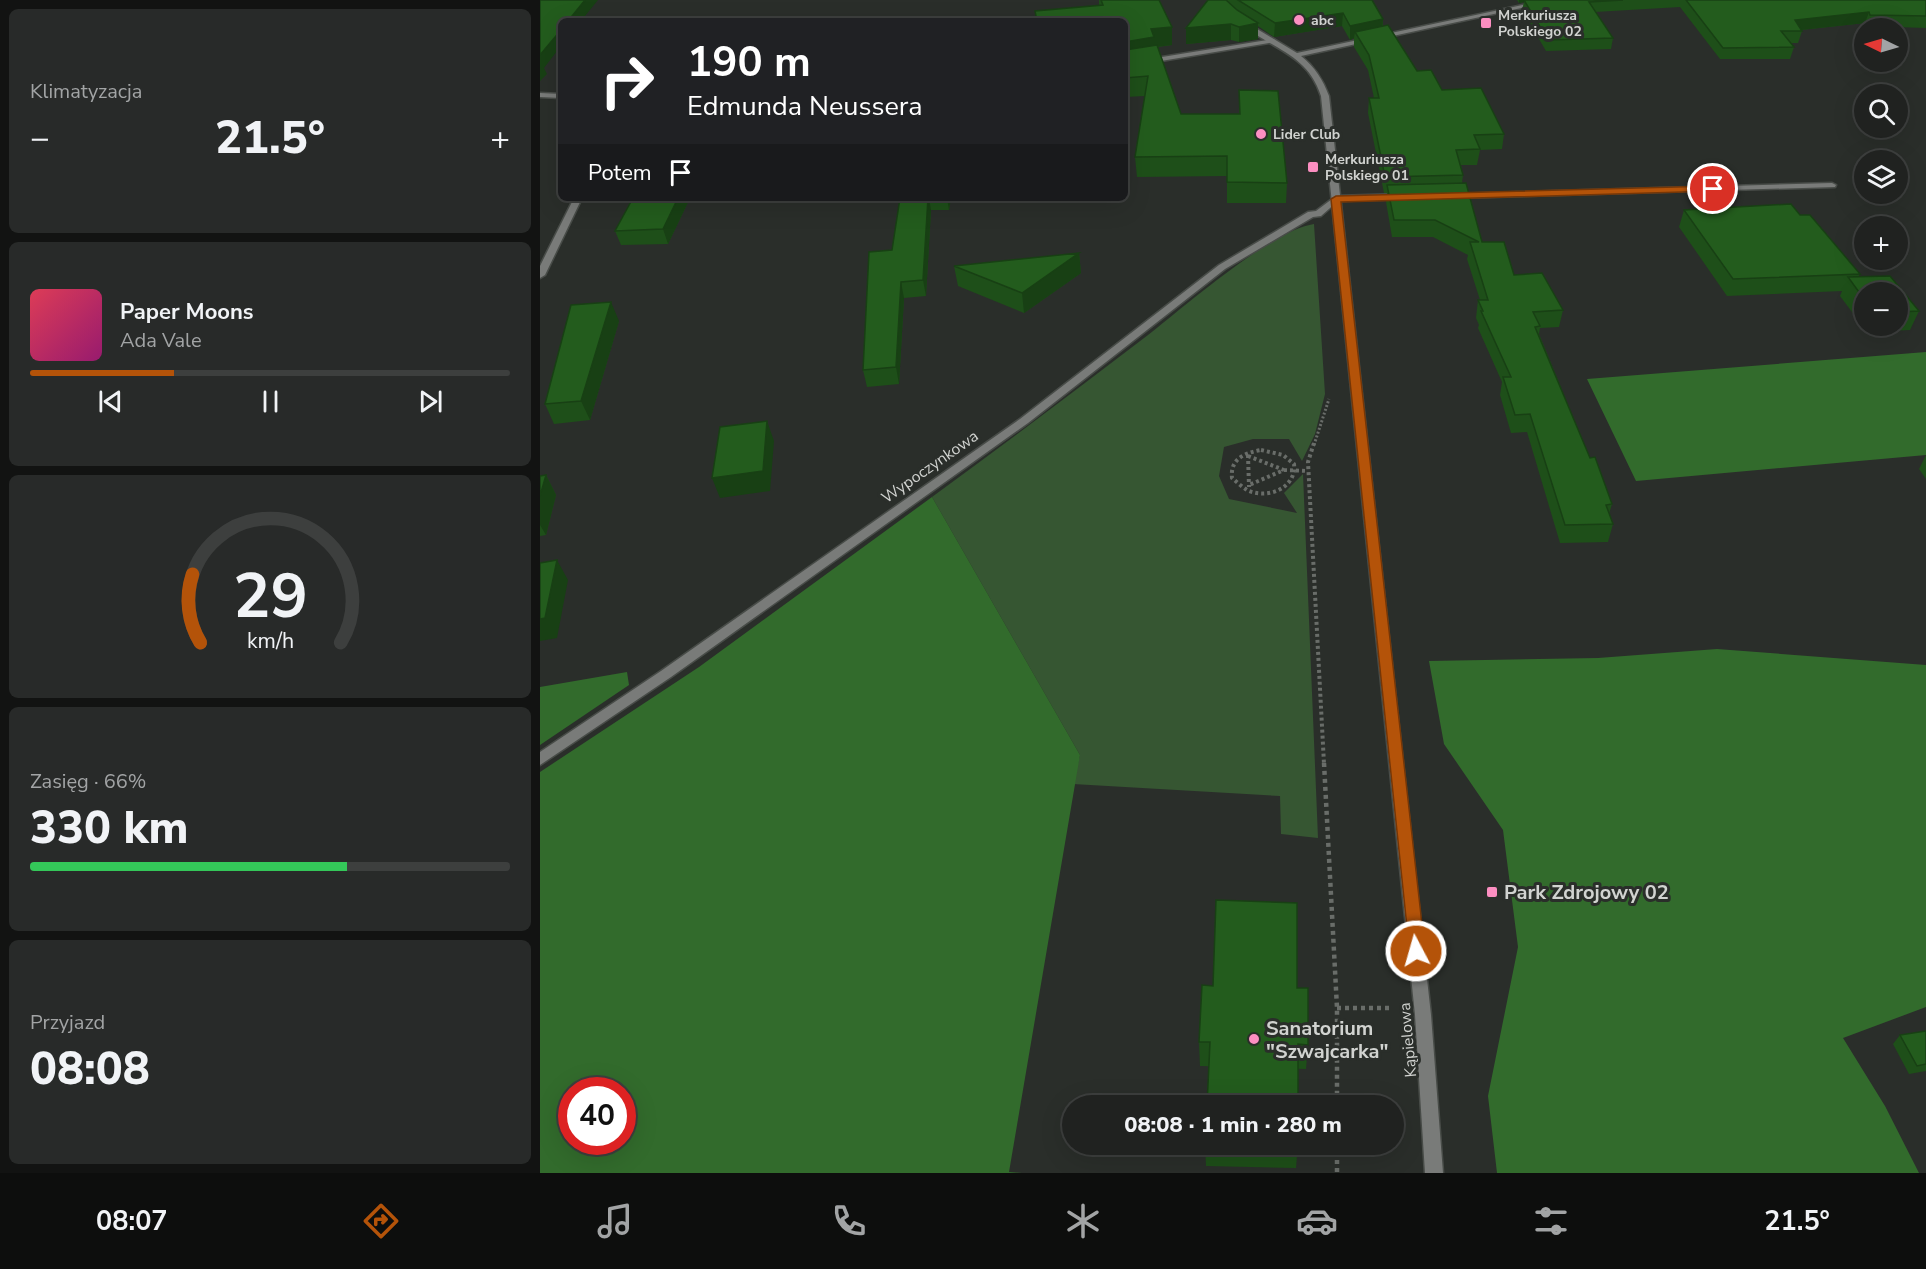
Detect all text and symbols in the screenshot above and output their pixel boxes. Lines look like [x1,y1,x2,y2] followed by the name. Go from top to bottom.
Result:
[1498,6,1582,41] place label: Merkuriusza Polskiego 02
[1311,11,1334,30] place label: abc
[1292,13,1306,27] marker: abc
[1479,16,1493,30] marker: Merkuriusza Polskiego 02
[1854,18,1908,72] north arrow
[1854,18,1908,336] map controls
[687,34,811,91] text: 190 m
[588,42,666,120] icon: right
[30,78,142,105] text: Klimatyzacja
[1854,84,1908,138] button: search
[687,88,923,125] text: Edmunda Neussera
[215,108,325,169] text: 21.5°
[30,116,50,161] text: −
[490,116,510,161] text: +
[1273,125,1340,144] place label: Lider Club
[1254,127,1268,141] marker: Lider Club
[1325,150,1409,185] place label: Merkuriusza Polskiego 01
[1854,150,1908,204] button: layers
[664,156,697,189] icon: arrive
[588,158,652,188] text: Potem
[1306,160,1320,174] marker: Merkuriusza Polskiego 01
[1687,163,1738,214] pin
[1696,172,1729,205] icon: arrive
[1854,216,1908,270] button: +
[1854,282,1908,336] button: −
[120,297,254,327] text: Paper Moons
[120,327,202,354] text: Ada Vale
[94,385,127,418] icon: previous
[254,385,287,418] icon: pause
[414,385,447,418] icon: next
[877,425,983,509] street label: Wypoczynkowa
[233,555,307,640] text: 29
[246,627,294,657] text: km/h
[30,768,146,795] text: Zasięg · 66%
[30,798,189,859] text: 330 km
[1504,879,1669,906] place label: Park Zdrojowy 02
[1485,885,1499,899] marker: Park Zdrojowy 02
[1384,919,1448,983] position arrow
[1394,1002,1422,1078] street label: Kąpielowa
[30,1009,105,1036] text: Przyjazd
[1266,1015,1388,1065] place label: Sanatorium "Szwajcarka"
[1247,1032,1261,1046] marker: Sanatorium "Szwajcarka"
[30,1039,150,1100] text: 08:08
[558,1077,636,1155] speed limit sign: 40
[1124,1110,1342,1140] text: 08:08 · 1 min · 280 m
[360,1200,402,1242] icon: directions
[594,1200,636,1242] icon: music
[828,1200,870,1242] icon: phone
[1062,1200,1104,1242] icon: climate
[1296,1200,1338,1242] icon: car
[1530,1200,1572,1242] icon: filters
[96,1203,168,1240] text: 08:07
[1764,1203,1830,1240] text: 21.5°

